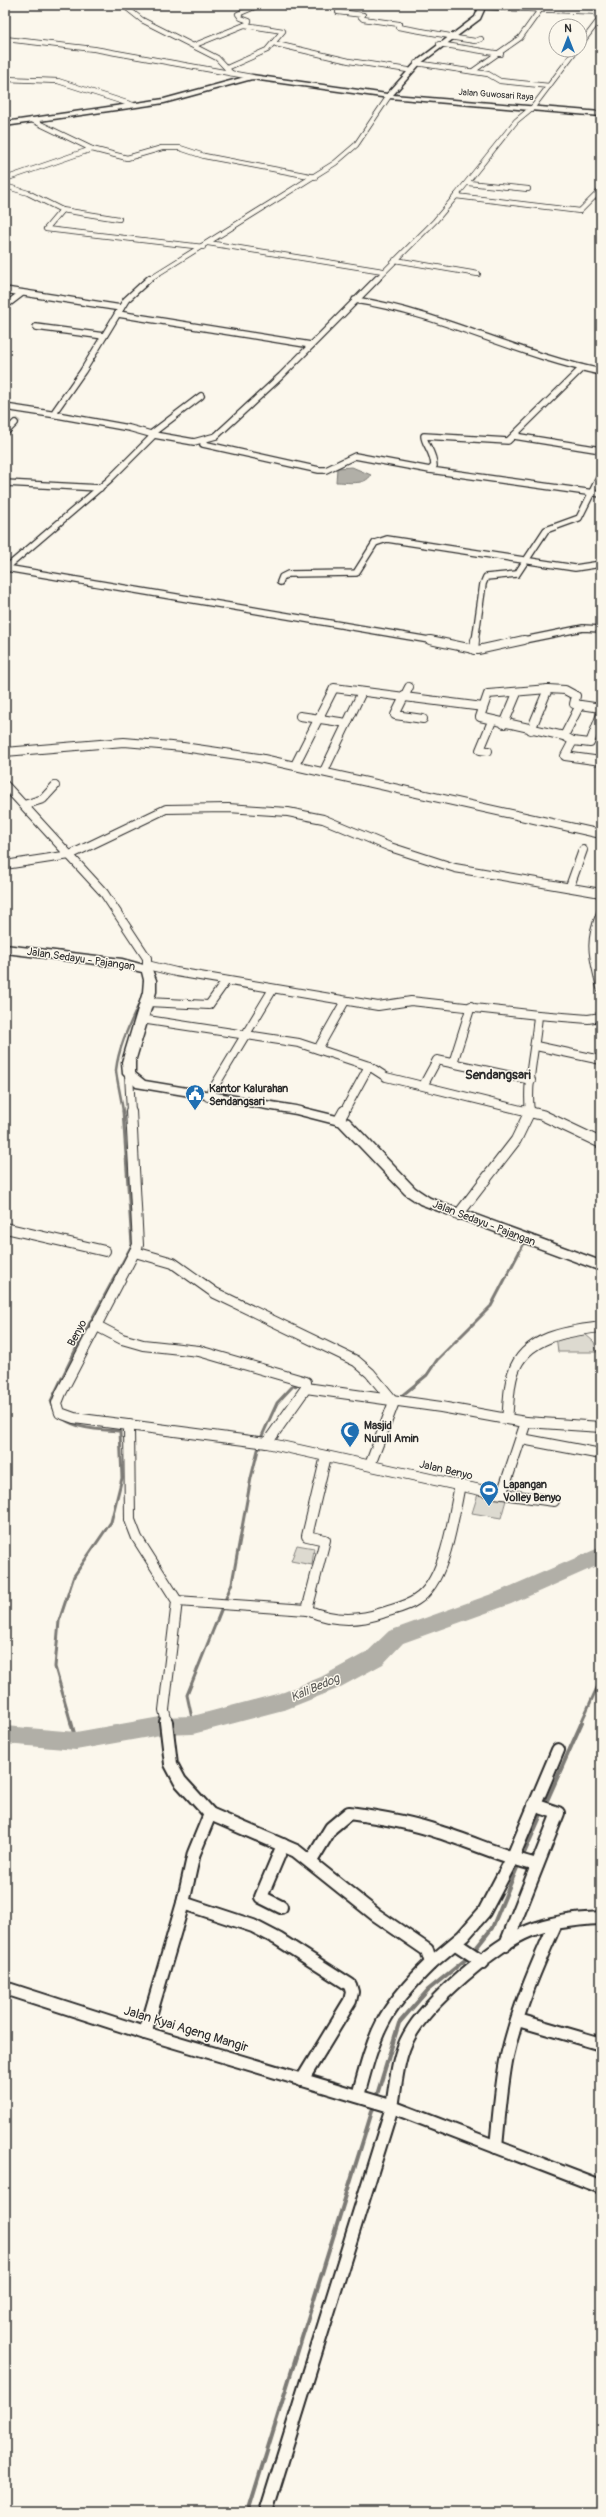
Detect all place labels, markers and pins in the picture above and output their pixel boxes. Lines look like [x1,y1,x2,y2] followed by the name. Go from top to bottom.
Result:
[209,1082,288,1108] place label: Kantor Kalurahan Sendangsari
[184,1083,206,1111] public building icon: Kantor Kalurahan Sendangsari
[364,1419,419,1445] place label: Masjid Nurull Amin
[339,1420,361,1448] mosque icon: Masjid Nurull Amin
[503,1478,561,1504] place label: Lapangan Volley Benyo
[478,1479,500,1507] sports icon: Lapangan Volley Benyo

